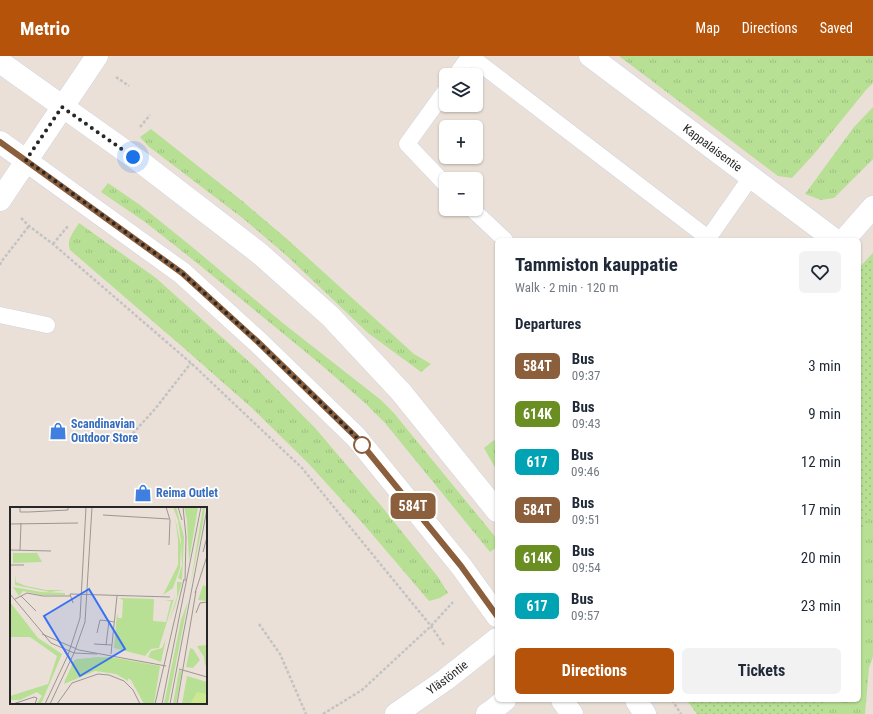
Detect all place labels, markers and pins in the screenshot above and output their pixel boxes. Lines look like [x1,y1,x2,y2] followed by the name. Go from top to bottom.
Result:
[71,417,138,445] place label: Scandinavian Outdoor Store
[48,421,68,441] shop icon: Scandinavian Outdoor Store
[353,436,371,454] unlabelled marker
[133,483,153,503] shop icon: Reima Outlet
[156,486,218,500] place label: Reima Outlet

